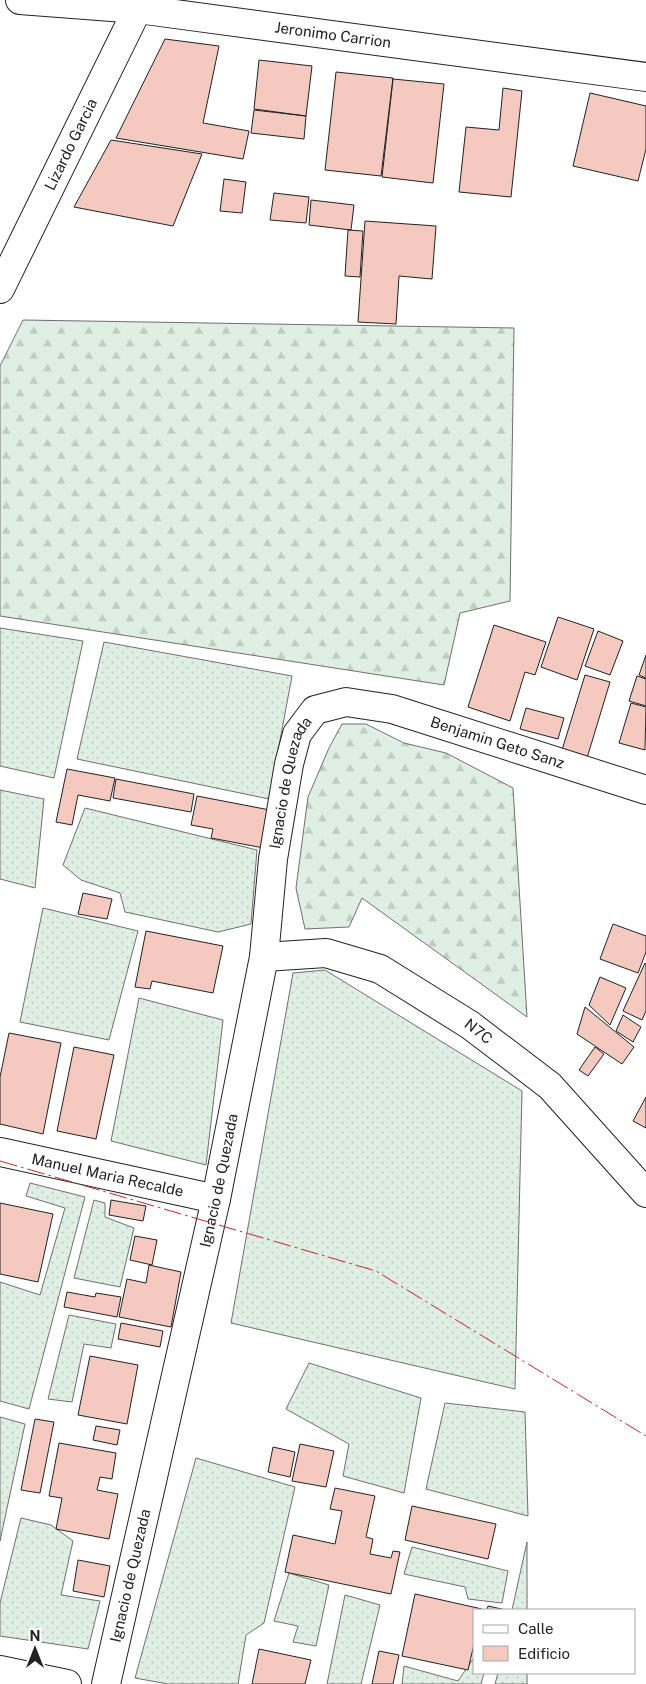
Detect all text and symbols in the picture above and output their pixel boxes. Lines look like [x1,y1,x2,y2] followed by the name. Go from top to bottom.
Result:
[274,18,392,51] street label: Jeronimo Carrion
[41,96,100,193] street label: Lizardo Garcia
[266,713,315,850] street label: Ignacio de Quezada
[428,713,567,771] street label: Benjamin Geto Sanz
[461,1015,496,1047] street label: N7C
[196,1112,241,1249] street label: Ignacio de Quezada
[30,1150,185,1200] street label: Manuel Maria Recalde
[107,1507,153,1644] street label: Ignacio de Quezada
[473,1609,636,1674] legend
[518,1620,554,1637] text: Calle
[10,1624,60,1674] north arrow
[30,1628,40,1644] text: N
[518,1645,570,1662] text: Edificio

